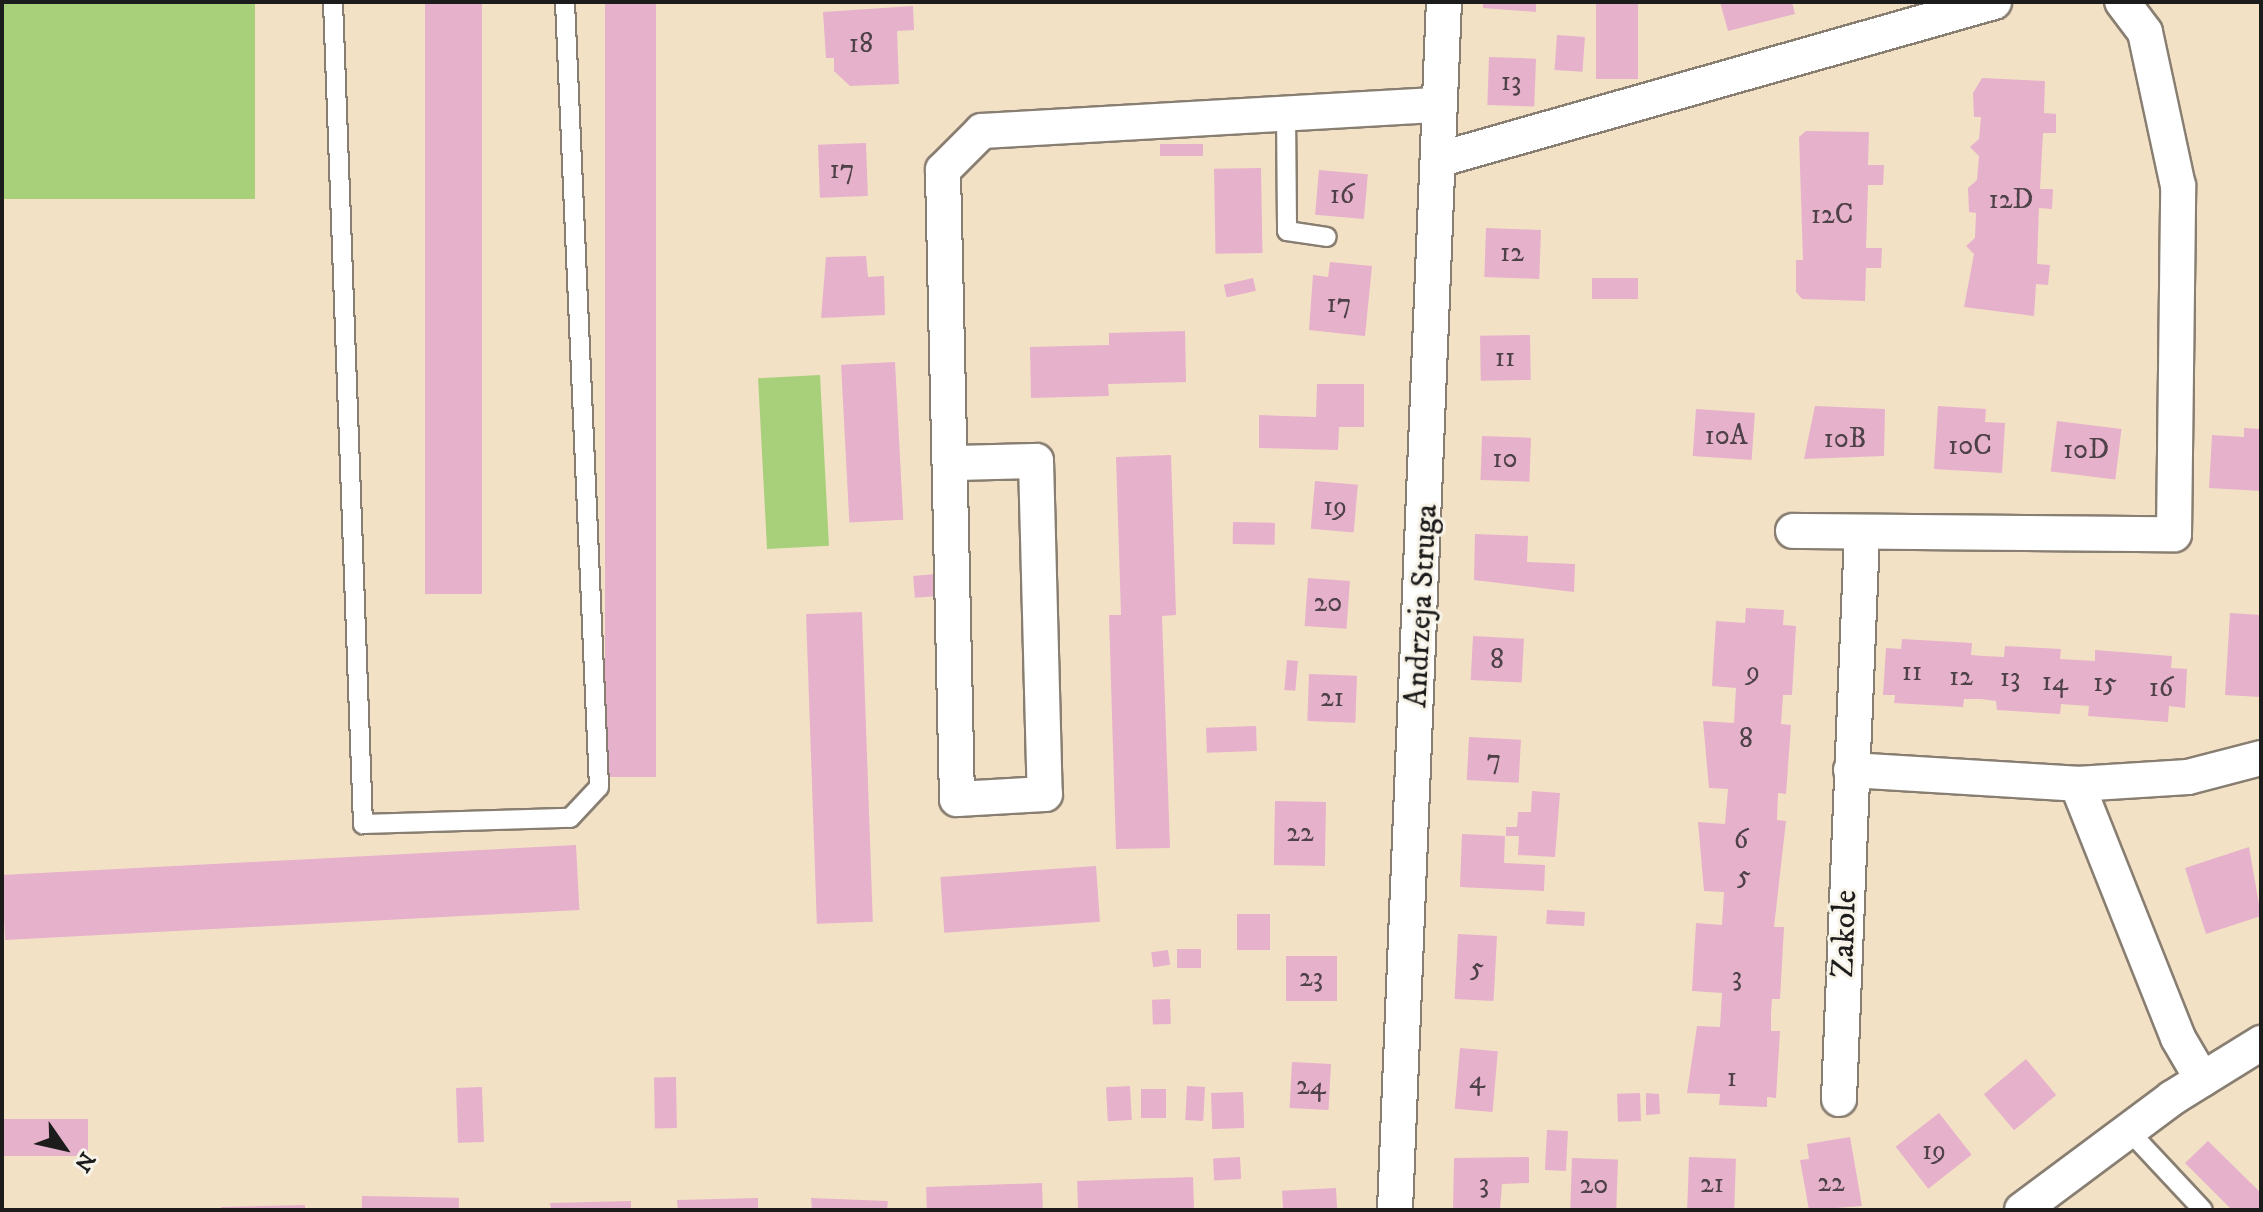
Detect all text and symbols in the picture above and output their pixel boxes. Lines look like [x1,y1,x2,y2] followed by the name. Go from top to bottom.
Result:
[849,27,873,61] house number: 18
[1501,65,1521,99] house number: 13
[829,153,855,187] house number: 17
[1330,178,1354,212] house number: 16
[1989,183,2033,217] house number: 12D
[1811,198,1853,232] house number: 12C
[1500,236,1524,270] house number: 12
[1326,287,1352,321] house number: 17
[1495,341,1515,375] house number: 11
[1704,419,1748,453] house number: 10A
[1824,422,1866,456] house number: 10B
[1948,429,1992,463] house number: 10C
[2063,433,2109,467] house number: 10D
[1492,442,1518,476] house number: 10
[1323,490,1347,524] house number: 19
[1397,503,1447,709] street label: Andrzeja Struga
[1314,586,1342,620] house number: 20
[1490,643,1504,677] house number: 8
[1746,655,1760,689] house number: 9
[1902,655,1922,689] house number: 11
[1949,660,1973,694] house number: 12
[2000,661,2020,695] house number: 13
[2042,665,2068,699] house number: 14
[2093,666,2117,700] house number: 15
[2149,671,2173,705] house number: 16
[1320,681,1344,715] house number: 21
[1739,722,1753,756] house number: 8
[1487,743,1501,777] house number: 7
[1286,816,1314,850] house number: 22
[1734,823,1748,857] house number: 6
[1737,859,1751,893] house number: 5
[1824,889,1866,979] street label: Zakole
[1470,951,1484,985] house number: 5
[1732,960,1742,994] house number: 3
[1299,961,1323,995] house number: 23
[1727,1061,1737,1095] house number: 1
[1469,1063,1485,1097] house number: 4
[1296,1069,1326,1103] house number: 24
[24,1108,104,1188] north arrow
[1922,1134,1946,1168] house number: 19
[68,1147,101,1177] text: N
[1817,1166,1845,1200] house number: 22
[1479,1167,1489,1201] house number: 3
[1700,1167,1724,1201] house number: 21
[1580,1168,1608,1202] house number: 20

